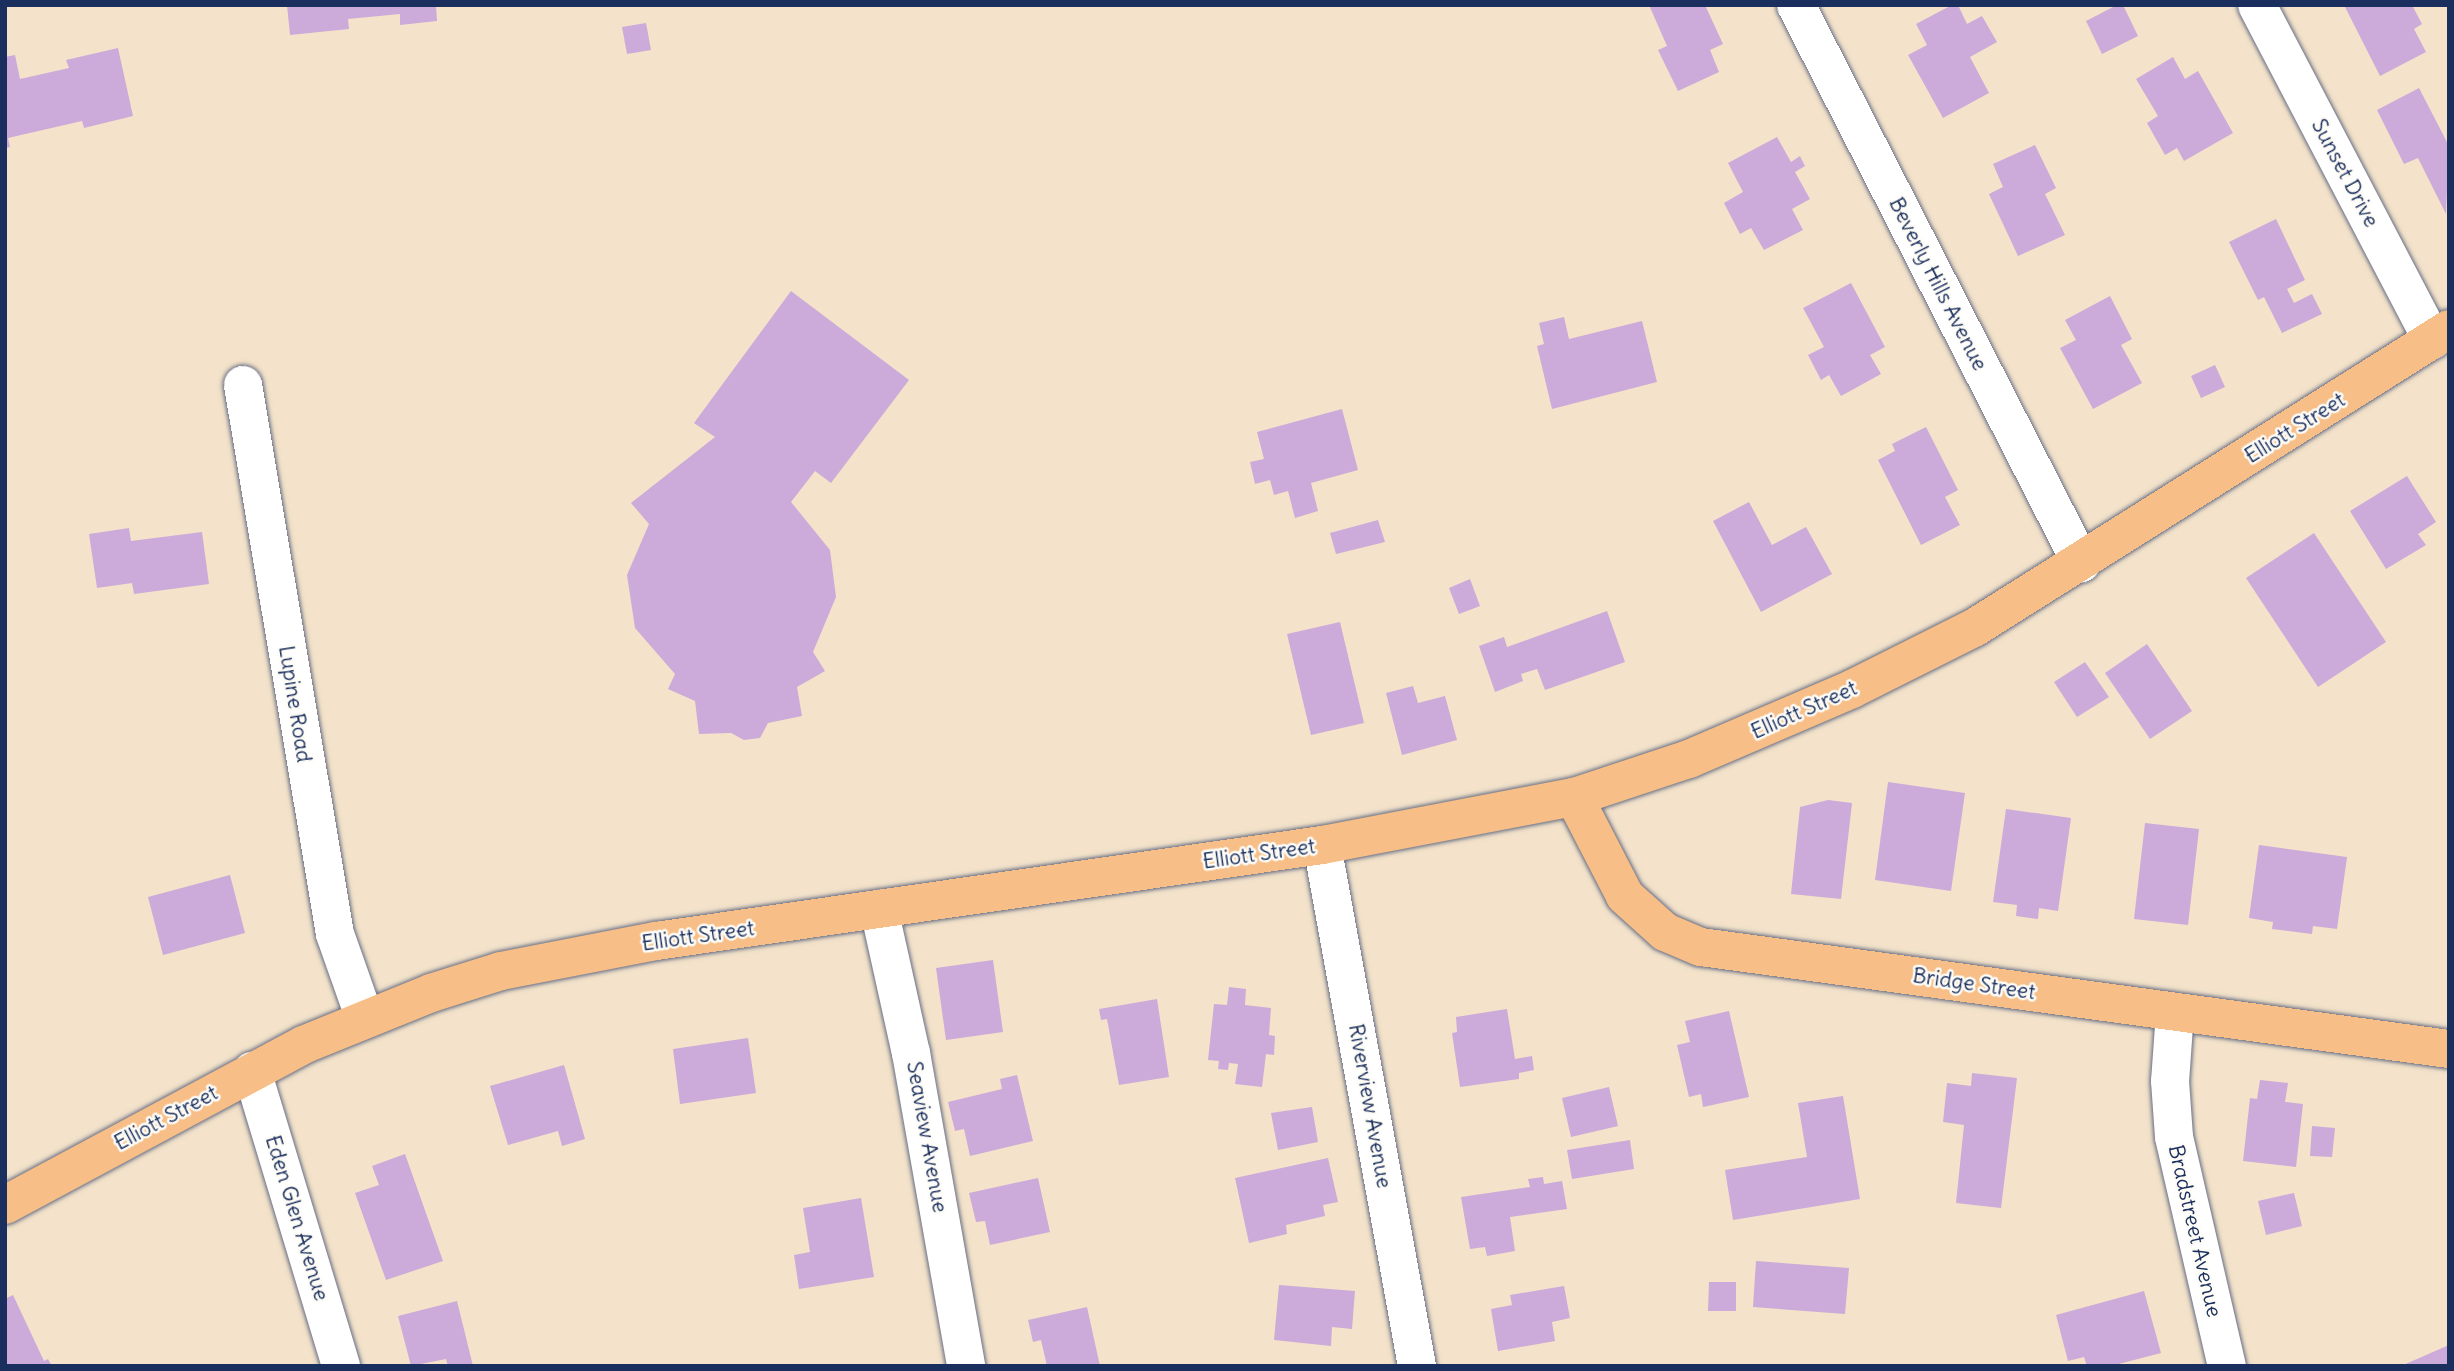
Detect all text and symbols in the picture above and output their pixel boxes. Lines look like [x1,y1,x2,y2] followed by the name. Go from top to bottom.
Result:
[2306,115,2384,231] street label: Sunset Drive
[1883,193,1993,375] street label: Beverly Hills Avenue
[2240,387,2350,469] street label: Elliott Street
[273,644,317,764] street label: Lupine Road
[1747,675,1861,745] street label: Elliott Street
[1201,834,1317,874] street label: Elliott Street
[640,916,756,956] street label: Elliott Street
[1911,963,2037,1005] street label: Bridge Street
[1343,1022,1397,1190] street label: Riverview Avenue
[901,1059,953,1215] street label: Seaview Avenue
[110,1080,222,1156] street label: Elliott Street
[260,1132,334,1304] street label: Eden Glen Avenue
[2163,1142,2227,1320] street label: Bradstreet Avenue

